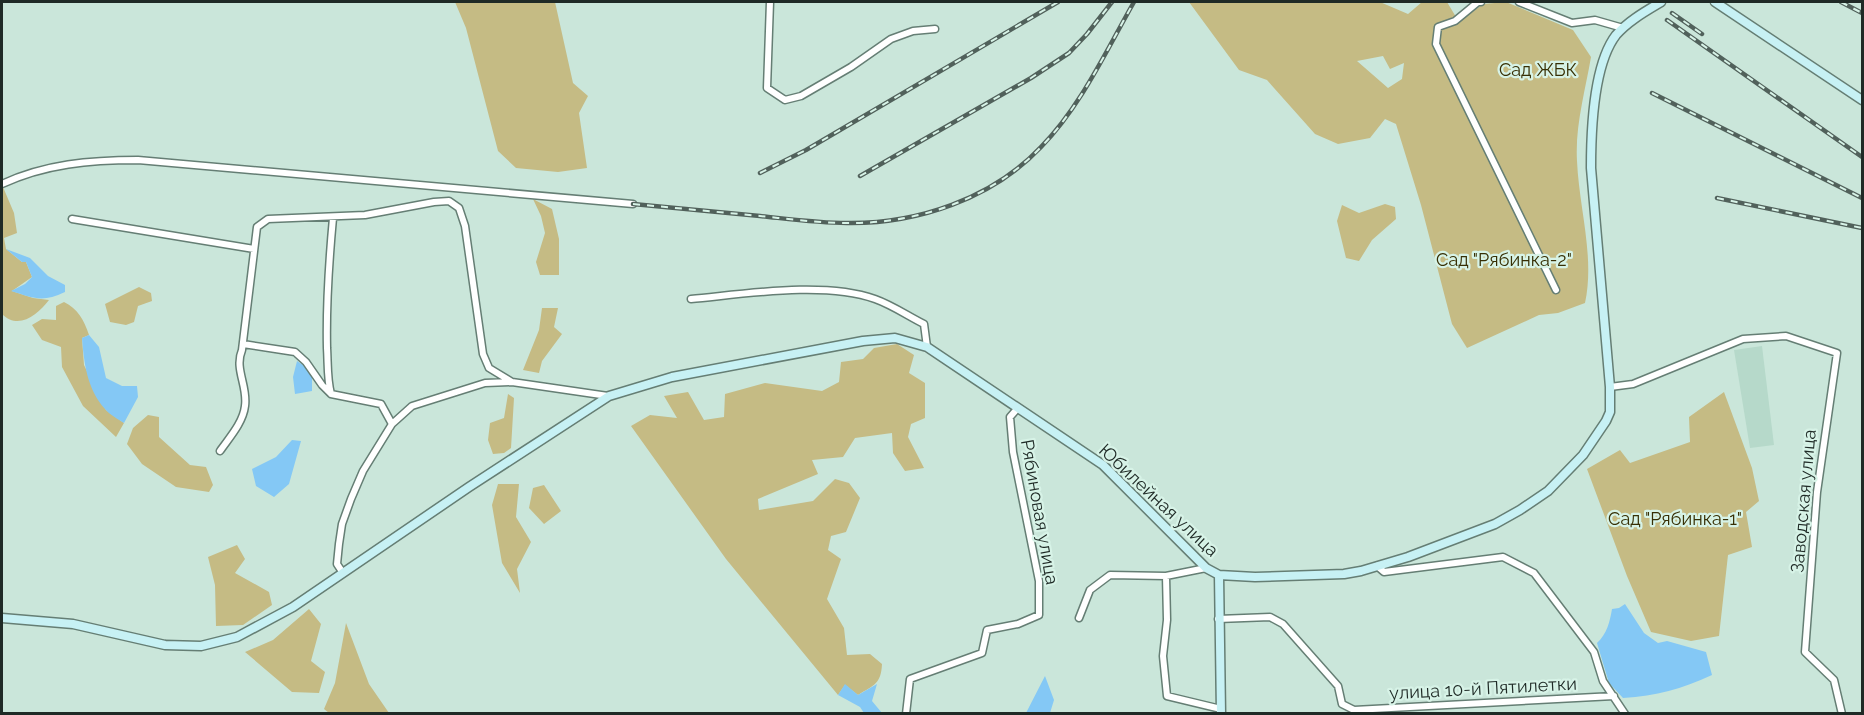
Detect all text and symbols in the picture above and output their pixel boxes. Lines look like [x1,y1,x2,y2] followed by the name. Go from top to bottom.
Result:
[1499,59,1577,80] park label: Сад ЖБК
[1436,249,1572,270] park label: Сад "Рябинка-2"
[1786,428,1820,574] street label: Заводская улица
[1017,438,1063,586] street label: Рябиновая улица
[1095,439,1223,561] street label: Юбилейная улица
[1608,508,1742,529] park label: Сад "Рябинка-1"
[1389,673,1577,703] street label: улица 10-й Пятилетки

